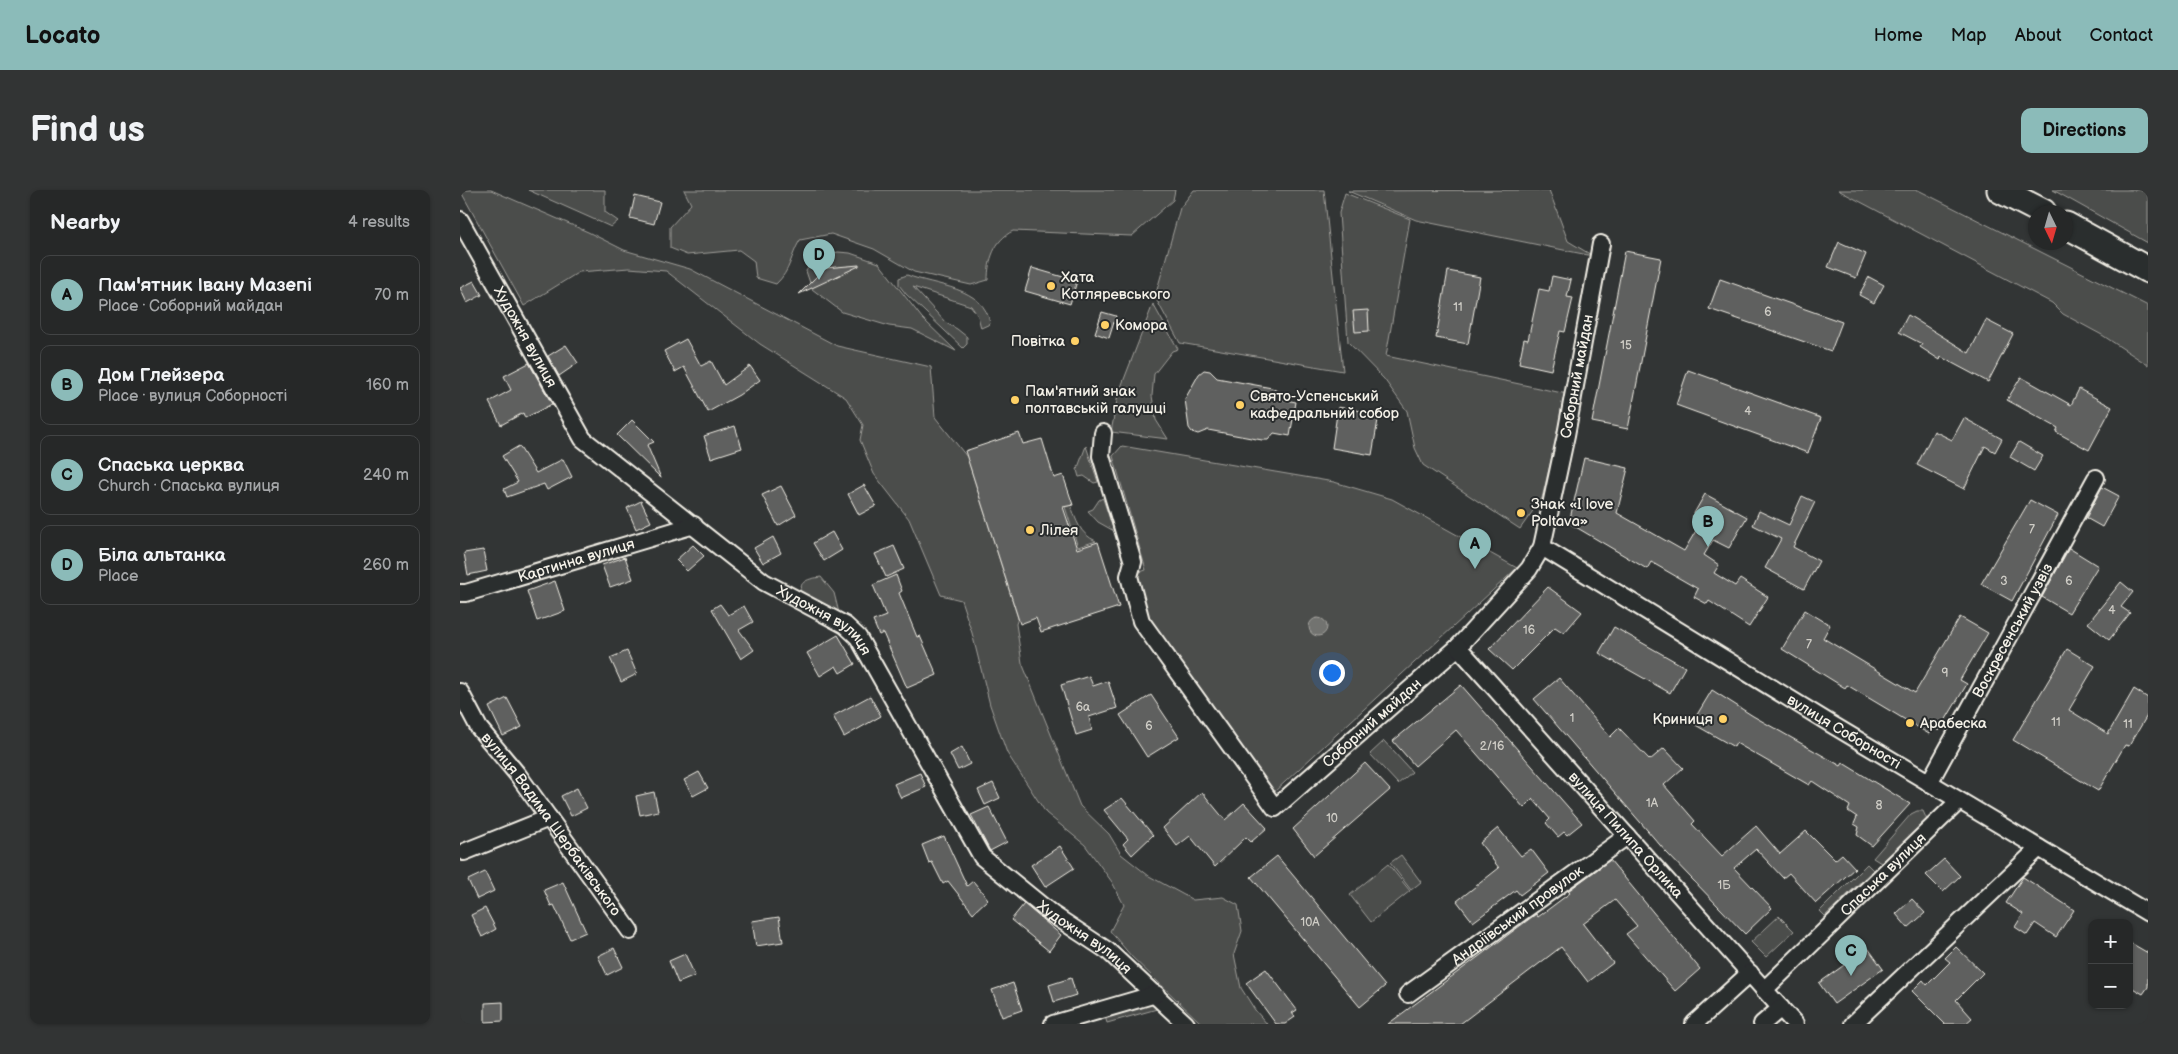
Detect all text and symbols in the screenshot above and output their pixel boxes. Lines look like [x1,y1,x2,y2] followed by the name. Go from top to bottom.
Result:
[25,21,100,50] text: Locato
[1874,25,1923,46] text: Home
[1951,25,1987,46] text: Map
[2015,25,2062,46] text: About
[2090,25,2153,46] text: Contact
[2021,108,2148,153] button: Directions
[30,109,145,152] text: Find us
[2028,205,2073,250] north arrow
[50,210,120,235] text: Nearby
[348,213,410,232] text: 4 results
[803,239,835,280] pin: D
[1061,268,1171,304] place label: Хата Котляревського
[98,274,312,297] text: Пам'ятник Івану Мазепі
[1045,280,1057,292] marker: Хата Котляревського
[489,283,561,391] street label: Художня вулиця
[62,286,72,305] text: A
[374,286,409,305] text: 70 m
[98,297,283,316] text: Place · Соборний майдан
[1453,300,1463,315] house number: 11
[1764,305,1772,320] house number: 6
[1557,313,1598,440] street label: Соборний майдан
[1115,316,1168,335] place label: Комора
[1099,319,1111,331] marker: Комора
[1011,332,1065,351] place label: Повітка
[1069,335,1081,347] marker: Повітка
[1620,338,1632,353] house number: 15
[98,364,224,387] text: Дом Глейзера
[61,376,73,395] text: B
[366,376,409,395] text: 160 m
[1025,382,1166,418] place label: Пам'ятний знак полтавській галушці
[98,387,287,406] text: Place · вулиця Соборності
[1250,387,1400,423] place label: Свято-Успенський кафедральний собор
[1009,394,1021,406] marker: Пам'ятний знак полтавській галушці
[1234,399,1246,411] marker: Свято-Успенський кафедральний собор
[1744,404,1752,419] house number: 4
[98,454,244,477] text: Спаська церква
[61,466,73,485] text: C
[363,466,409,485] text: 240 m
[98,477,280,496] text: Church · Спаська вулиця
[1531,495,1614,531] place label: Знак «I love Poltava»
[1692,506,1724,547] pin: B
[1515,507,1527,519] marker: Знак «I love Poltava»
[1039,521,1078,540] place label: Лілея
[2029,522,2035,537] house number: 7
[1024,524,1036,536] marker: Лілея
[1459,528,1491,569] pin: A
[516,534,637,587] street label: Картинна вулиця
[98,544,225,567] text: Біла альтанка
[61,556,73,575] text: D
[363,556,409,575] text: 260 m
[1969,560,2057,701] street label: Воскресенський узвіз
[98,567,139,586] text: Place
[2000,574,2008,589] house number: 3
[2065,574,2073,589] house number: 6
[773,581,875,659] street label: Художня вулиця
[2108,603,2116,618] house number: 4
[1523,623,1535,638] house number: 16
[1806,637,1812,652] house number: 7
[1319,660,1345,686] your location
[1942,666,1949,681] house number: 9
[1319,674,1426,772] street label: Соборний майдан
[1783,690,1904,774] street label: вулиця Соборності
[1076,700,1090,715] house number: 6а
[1652,710,1713,729] place label: Криниця
[1570,711,1574,726] house number: 1
[1717,713,1729,725] marker: Криниця
[1919,714,1987,733] place label: Арабеска
[2051,715,2061,730] house number: 11
[1904,717,1916,729] marker: Арабеска
[2123,717,2133,732] house number: 11
[1145,719,1153,734] house number: 6
[477,729,625,920] street label: вулиця Вадима Щербаківського
[1480,739,1504,754] house number: 2/16
[1564,768,1687,903] street label: вулиця Пилипа Орлика
[1646,796,1659,811] house number: 1А
[1876,798,1883,813] house number: 8
[1326,811,1338,826] house number: 10
[1837,829,1930,921] street label: Спаська вулиця
[1447,861,1588,970] street label: Андріївський провулок
[1718,878,1731,893] house number: 1Б
[1033,897,1136,978] street label: Художня вулиця
[1301,915,1320,930] house number: 10А
[2088,919,2133,1009] map controls
[2088,919,2133,964] button: +
[1835,935,1867,976] pin: C
[2088,964,2133,1009] button: −

